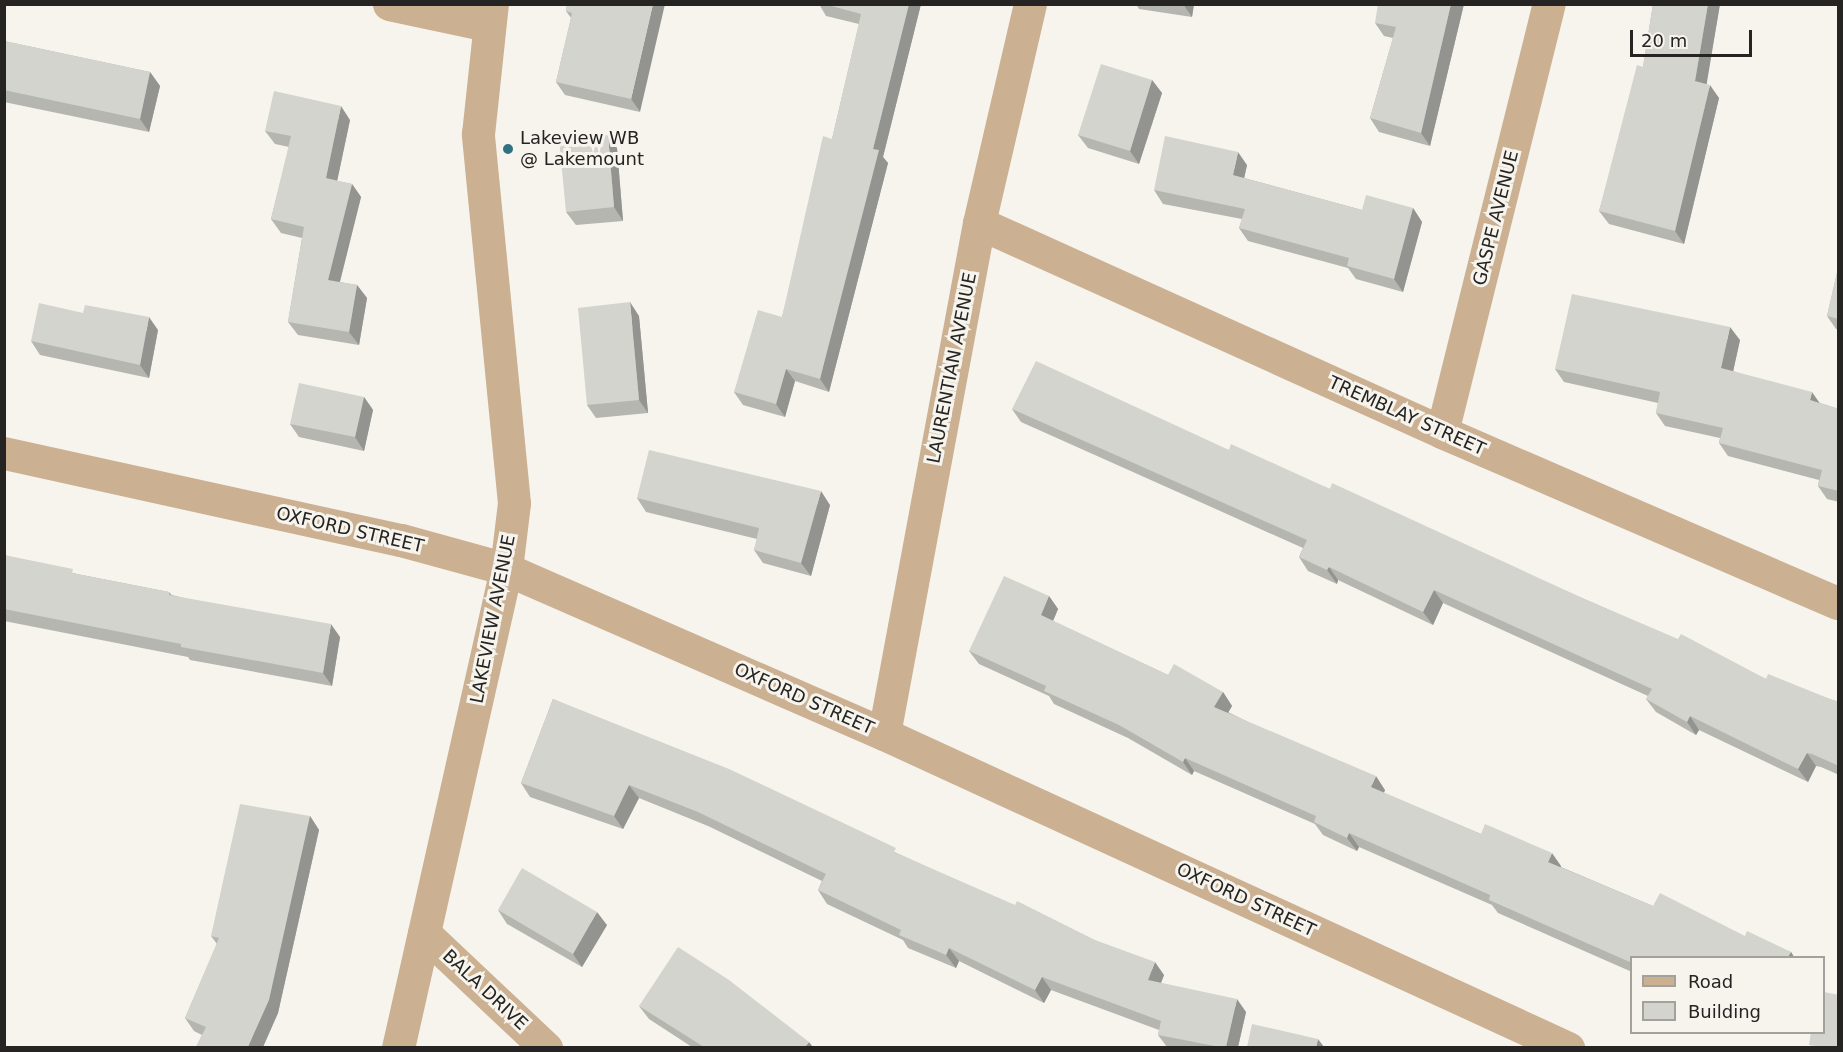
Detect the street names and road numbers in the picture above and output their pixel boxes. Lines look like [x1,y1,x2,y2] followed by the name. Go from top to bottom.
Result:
[1469,148,1523,288] street label: GASPE AVENUE
[923,271,981,465] street label: LAURENTIAN AVENUE
[1325,372,1489,460] street label: TREMBLAY STREET
[274,503,426,557] street label: OXFORD STREET
[466,533,520,705] street label: LAKEVIEW AVENUE
[731,659,877,739] street label: OXFORD STREET
[1173,858,1319,942] street label: OXFORD STREET
[438,945,532,1035] street label: BALA DRIVE

